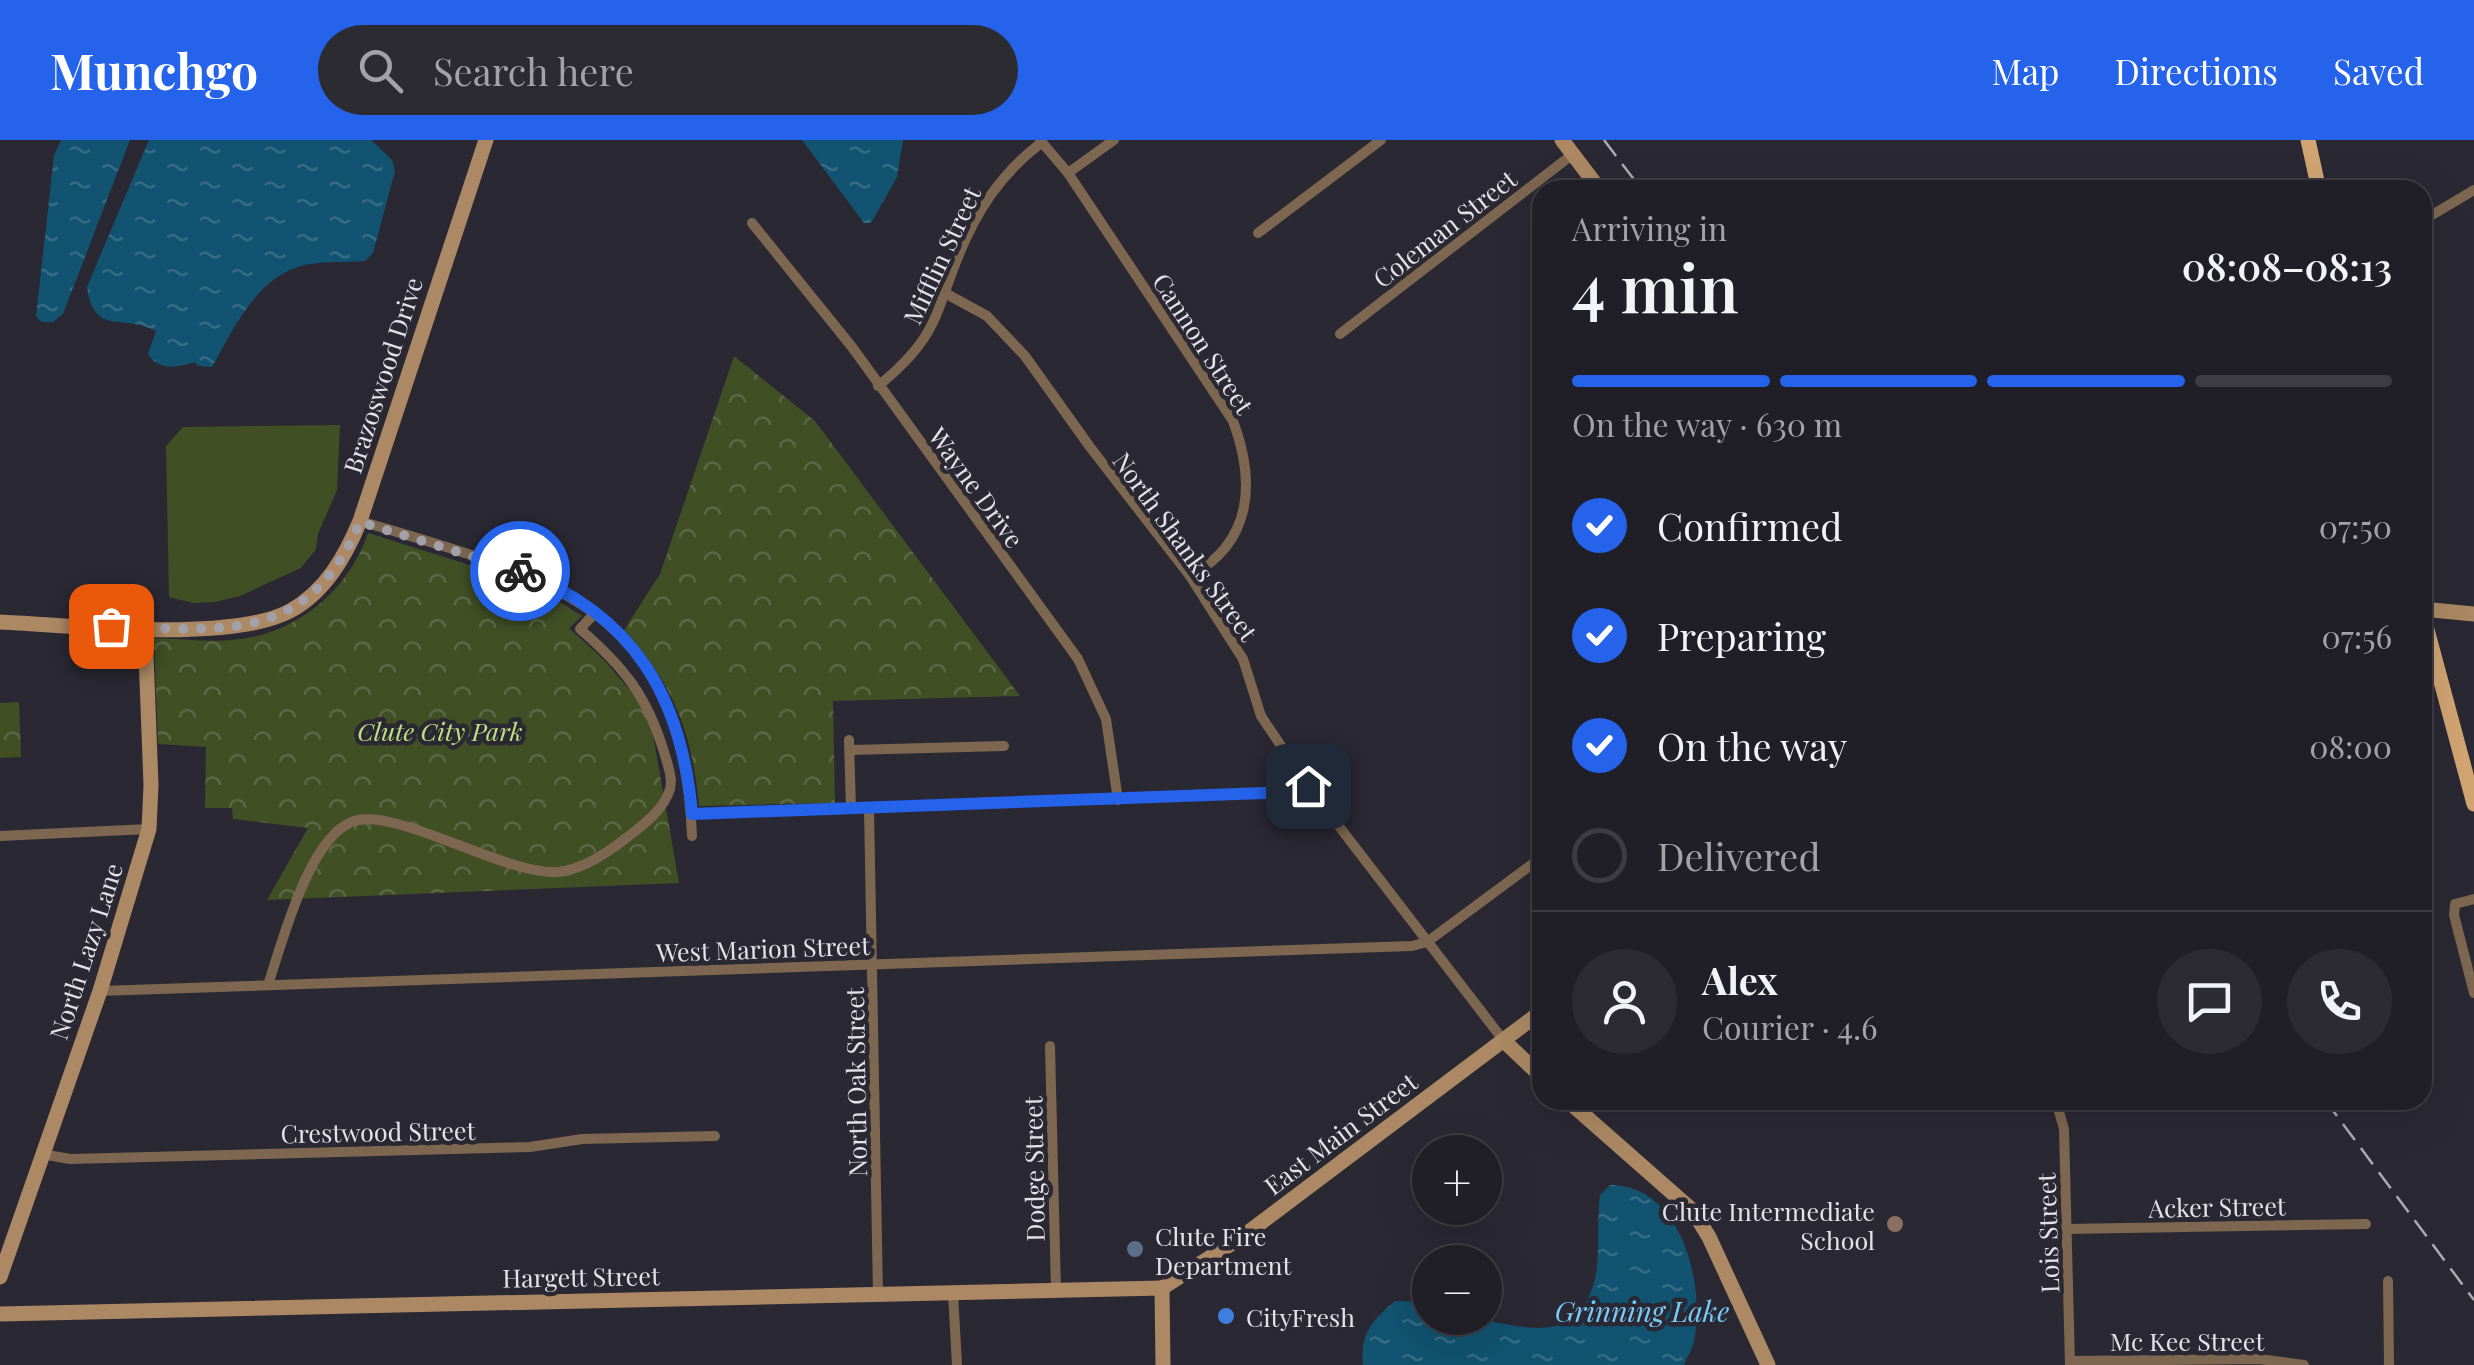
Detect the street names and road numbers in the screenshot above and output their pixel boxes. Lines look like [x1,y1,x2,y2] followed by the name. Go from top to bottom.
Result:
[1366,161,1523,294] street label: Coleman Street
[895,180,988,329] street label: Mifflin Street
[1146,266,1262,421] street label: Cannon Street
[335,273,429,477] street label: Brazoswood Drive
[922,419,1032,554] street label: Wayne Drive
[1106,445,1266,648] street label: North Shanks Street
[41,859,129,1043] street label: North Lazy Lane
[655,928,872,968] street label: West Marion Street
[837,986,873,1177] street label: North Oak Street
[1257,1064,1424,1201] street label: East Main Street
[1015,1095,1051,1242] street label: Dodge Street
[280,1113,477,1149] street label: Crestwood Street
[2028,1171,2066,1294] street label: Lois Street
[2147,1188,2287,1224] street label: Acker Street
[502,1258,661,1294] street label: Hargett Street
[2110,1324,2266,1357] street label: Mc Kee Street

